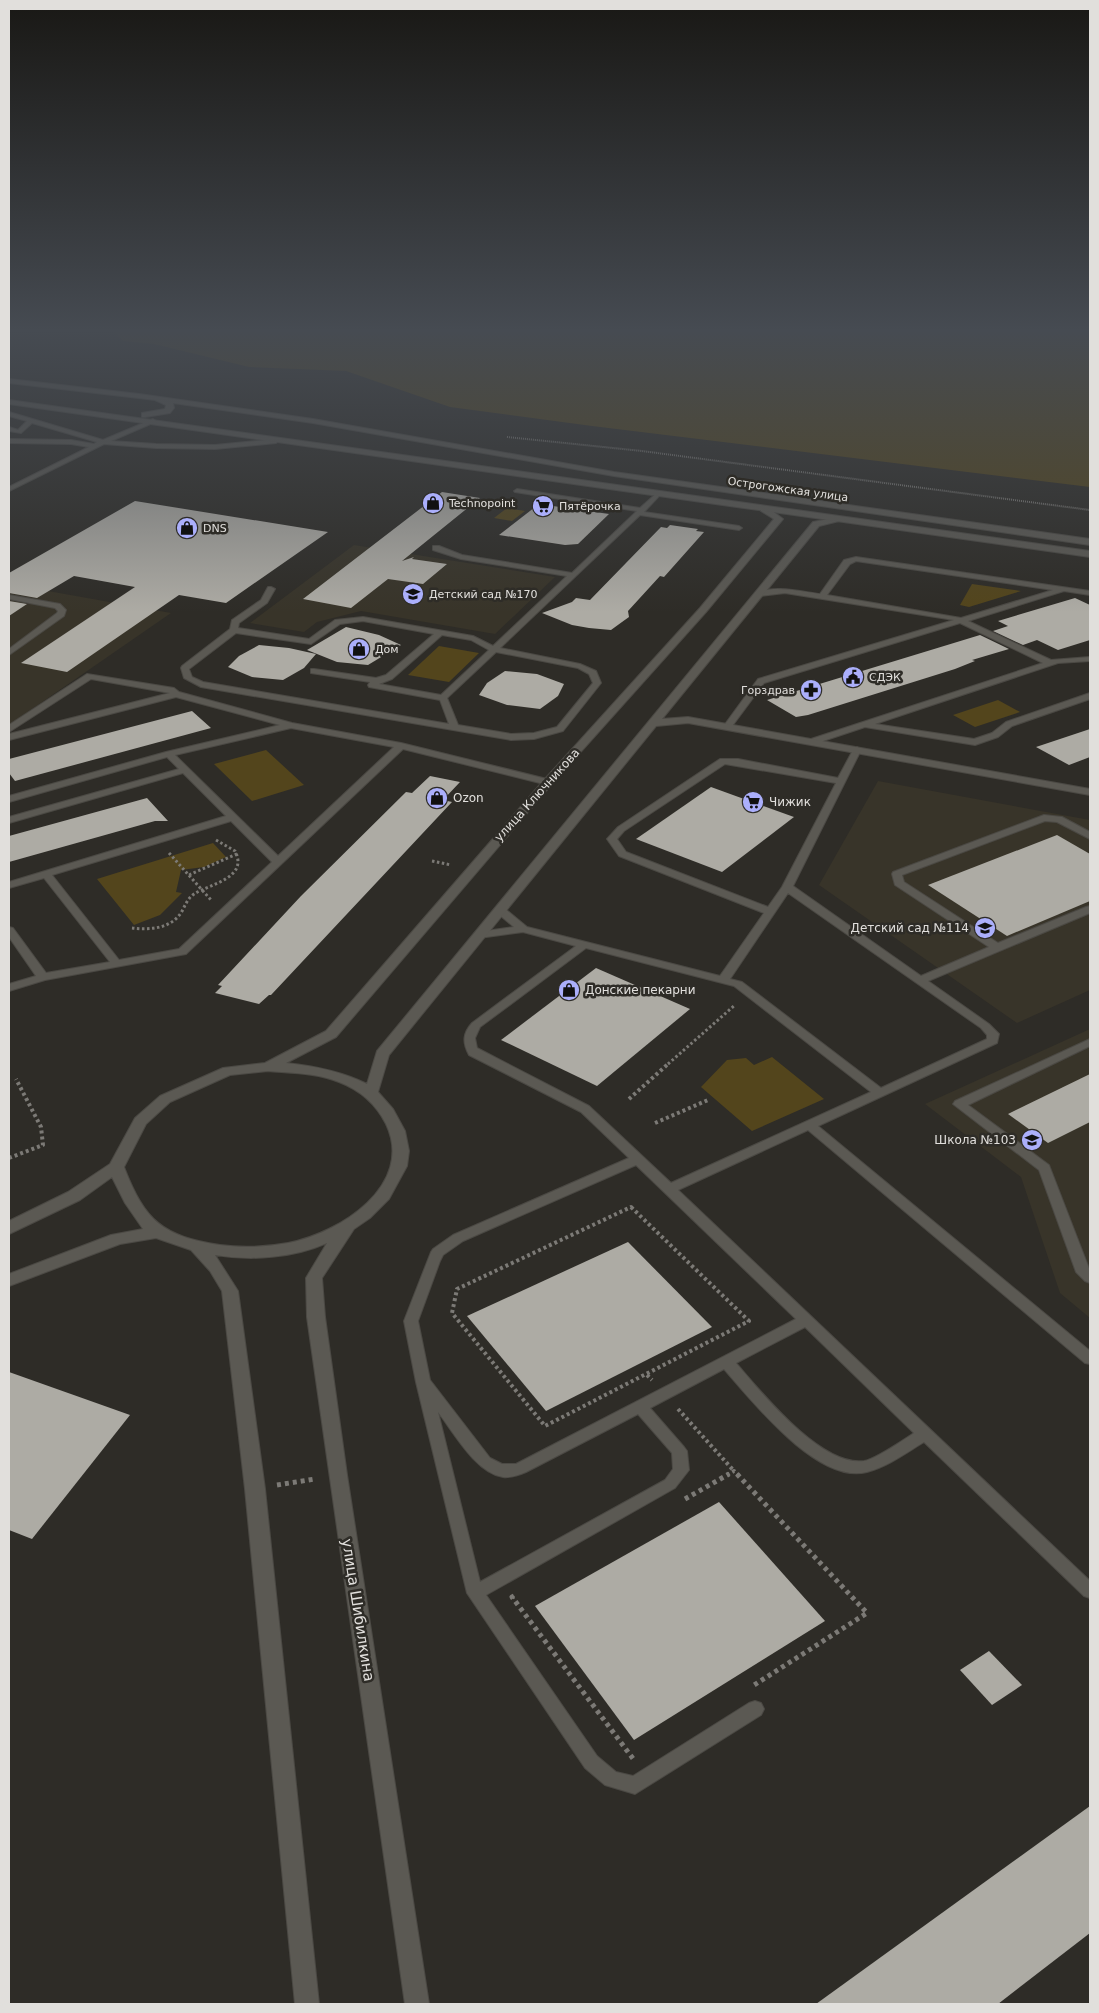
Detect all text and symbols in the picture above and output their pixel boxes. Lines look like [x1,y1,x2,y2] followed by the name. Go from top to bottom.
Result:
[727,475,849,504] street label: Острогожская улица
[421,491,445,515] shop icon: Technopoint
[531,494,555,518] supermarket icon: Пятёрочка
[448,497,516,510] place label: Technopoint
[559,500,621,513] place label: Пятёрочка
[175,516,199,540] shop icon: DNS
[203,522,227,535] place label: DNS
[401,582,425,606] school or university icon: Детский сад №170
[429,588,538,601] place label: Детский сад №170
[347,637,371,661] shop icon: Дом
[375,643,399,656] place label: Дом
[841,665,865,689] public building icon: СДЭК
[869,671,901,684] place label: СДЭК
[799,678,823,702] pharmacy icon: Горздрав
[741,684,795,697] place label: Горздрав
[492,746,582,844] street label: улица Ключникова
[425,786,449,810] shop icon: Ozon
[741,790,765,814] supermarket icon: Чижик
[453,791,484,805] place label: Ozon
[769,795,811,809] place label: Чижик
[973,916,997,940] school or university icon: Детский сад №114
[851,921,969,935] place label: Детский сад №114
[557,978,581,1002] shop icon: Донские пекарни
[585,983,696,997] place label: Донские пекарни
[1020,1128,1044,1152] school or university icon: Школа №103
[934,1133,1016,1147] place label: Школа №103
[338,1537,378,1683] street label: улица Шибилкина

